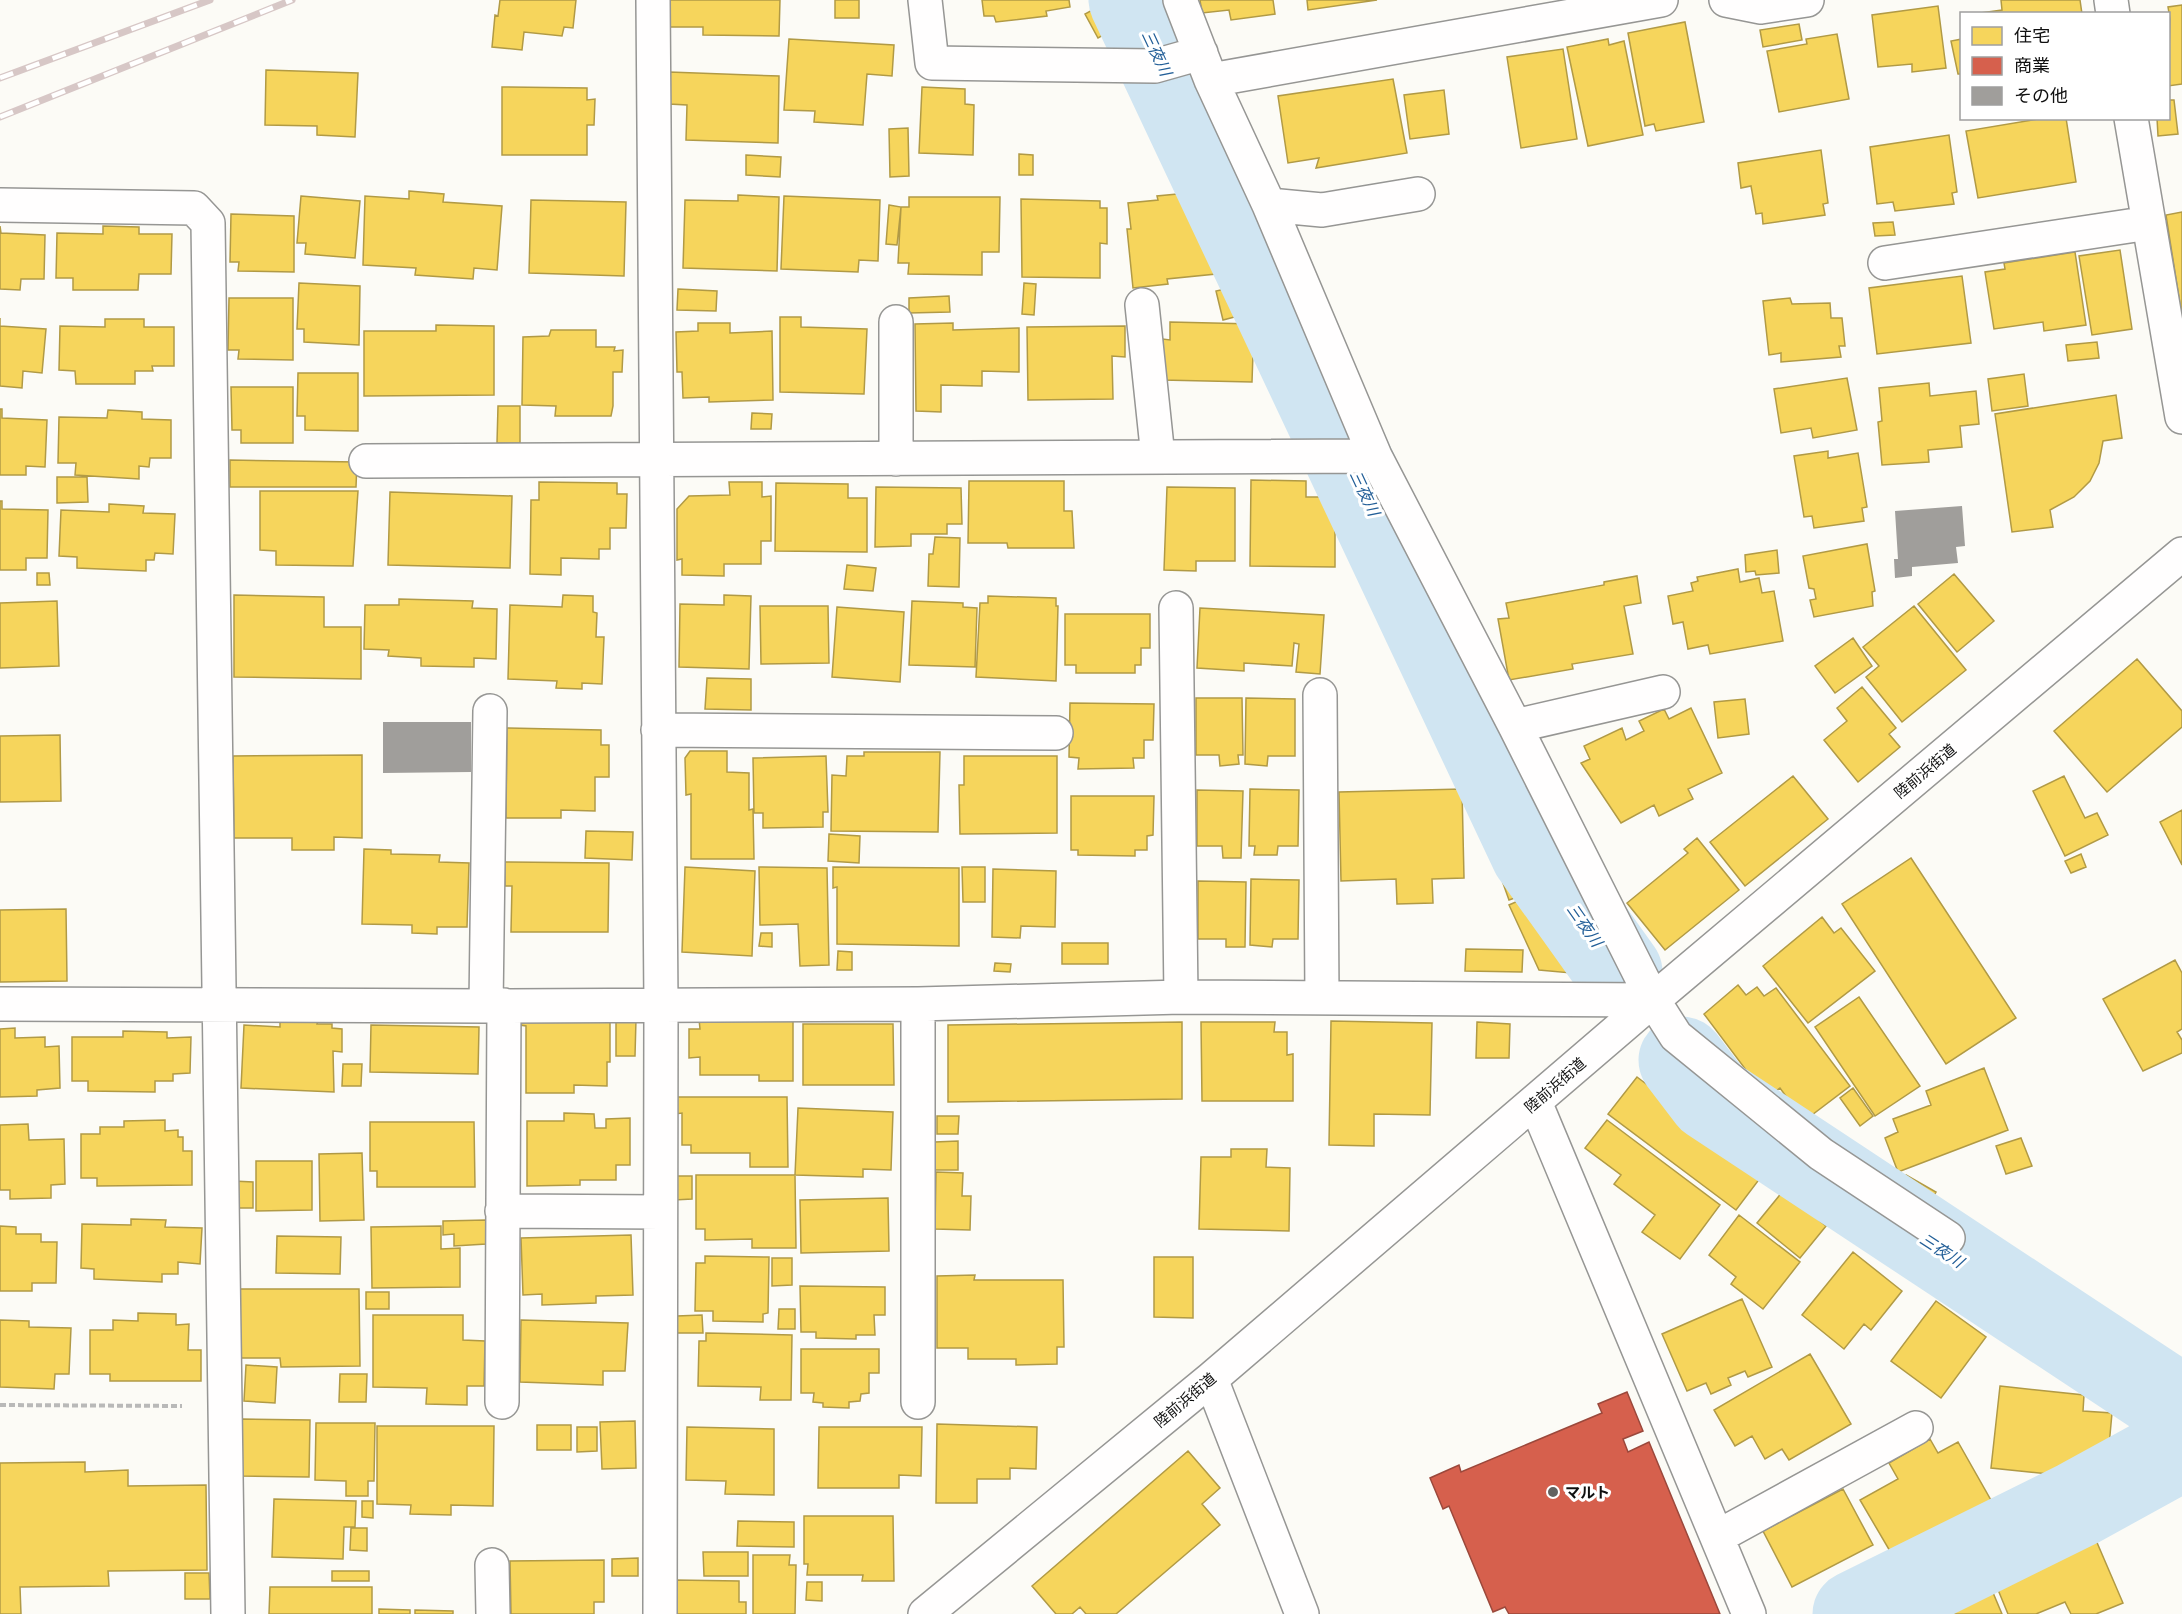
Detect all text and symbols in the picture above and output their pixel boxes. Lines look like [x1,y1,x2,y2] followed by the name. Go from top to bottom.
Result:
[1960,12,2170,120] legend
[2014,24,2050,47] text: 住宅
[1138,27,1177,81] water label: 三夜川
[2014,54,2050,77] text: 商業
[2014,84,2068,107] text: その他
[1346,467,1385,521] water label: 三夜川
[1890,740,1960,802] street label: 陸前浜街道
[1563,900,1608,952] water label: 三夜川
[1520,1053,1590,1117] street label: 陸前浜街道
[1916,1229,1969,1273] water label: 三夜川
[1150,1369,1220,1431] street label: 陸前浜街道
[1565,1483,1610,1502] place label: マルト
[1546,1485,1560,1499] marker: マルト

